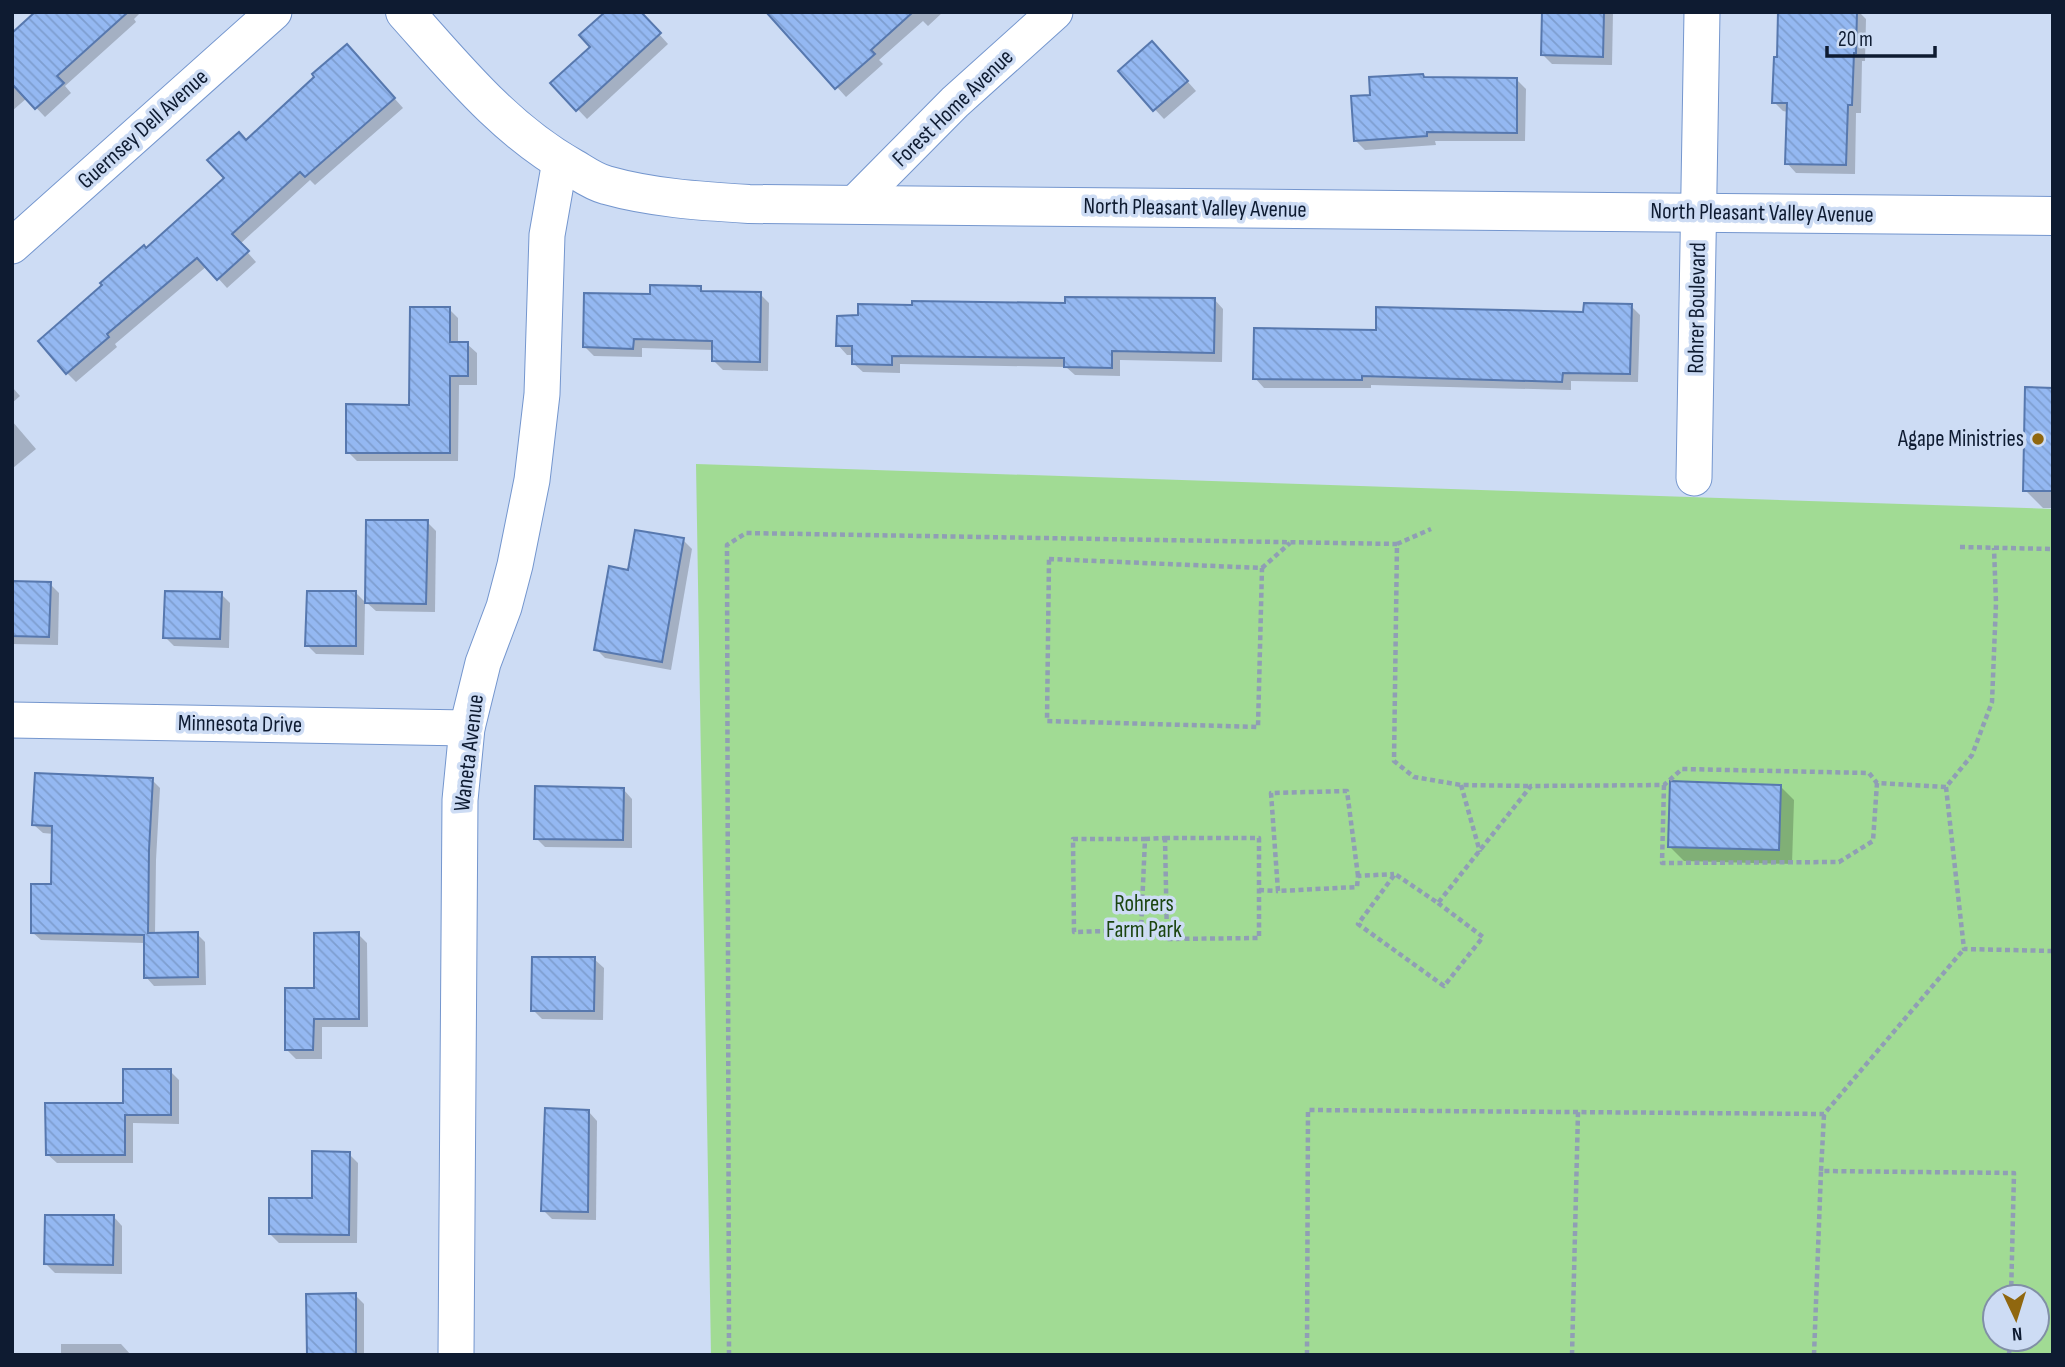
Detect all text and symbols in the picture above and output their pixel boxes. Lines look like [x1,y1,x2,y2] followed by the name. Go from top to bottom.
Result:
[1827,14,1936,58] scale bar
[1838,27,1873,52] text: 20 m
[887,43,1019,173] street label: Forest Home Avenue
[72,63,214,195] street label: Guernsey Dell Avenue
[1083,192,1307,224] street label: North Pleasant Valley Avenue
[1650,197,1874,229] street label: North Pleasant Valley Avenue
[1682,242,1712,374] street label: Rohrer Boulevard
[1897,425,2024,453] place label: Agape Ministries
[2030,431,2046,447] marker: Agape Ministries
[448,693,490,813] street label: Waneta Avenue
[178,709,302,739] street label: Minnesota Drive
[1106,890,1182,944] park label: Rohrers Farm Park
[1981,1283,2051,1353] north arrow
[2011,1322,2023,1345] text: N

